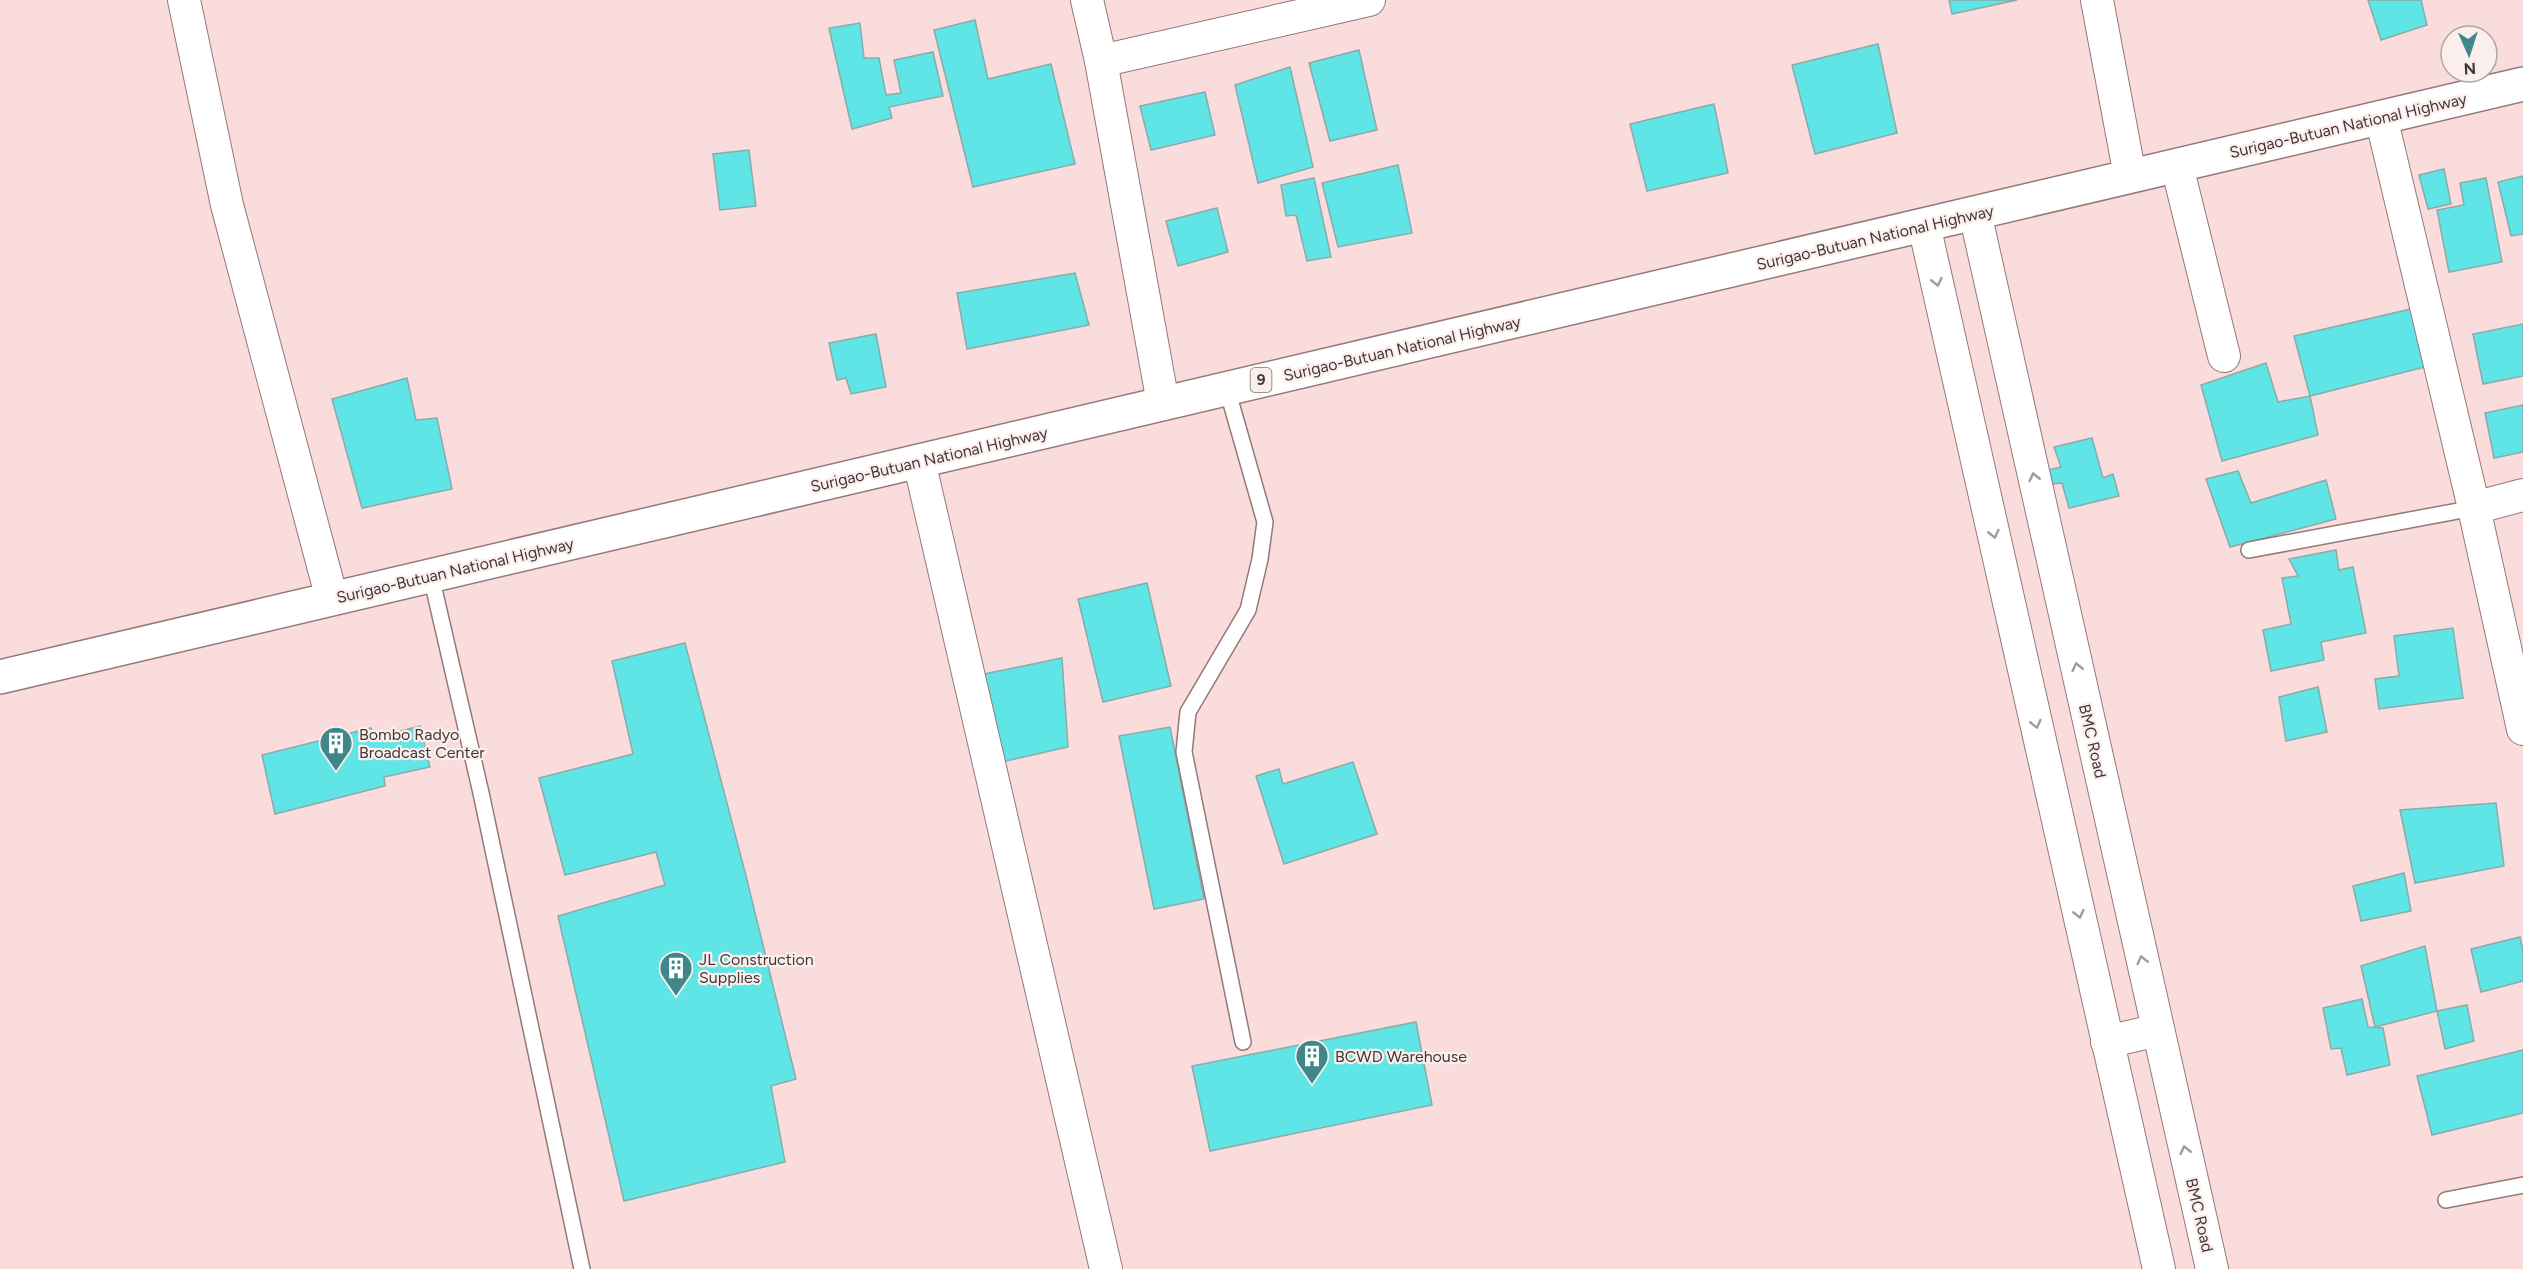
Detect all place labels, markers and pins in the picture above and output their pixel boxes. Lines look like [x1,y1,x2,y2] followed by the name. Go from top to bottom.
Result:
[318,725,354,772] building icon: Bombo Radyo Broadcast Center
[359,725,485,762] place label: Bombo Radyo Broadcast Center
[658,950,694,997] building icon: JL Construction Supplies
[699,950,814,987] place label: JL Construction Supplies
[1294,1038,1330,1085] building icon: BCWD Warehouse
[1335,1047,1467,1066] place label: BCWD Warehouse

